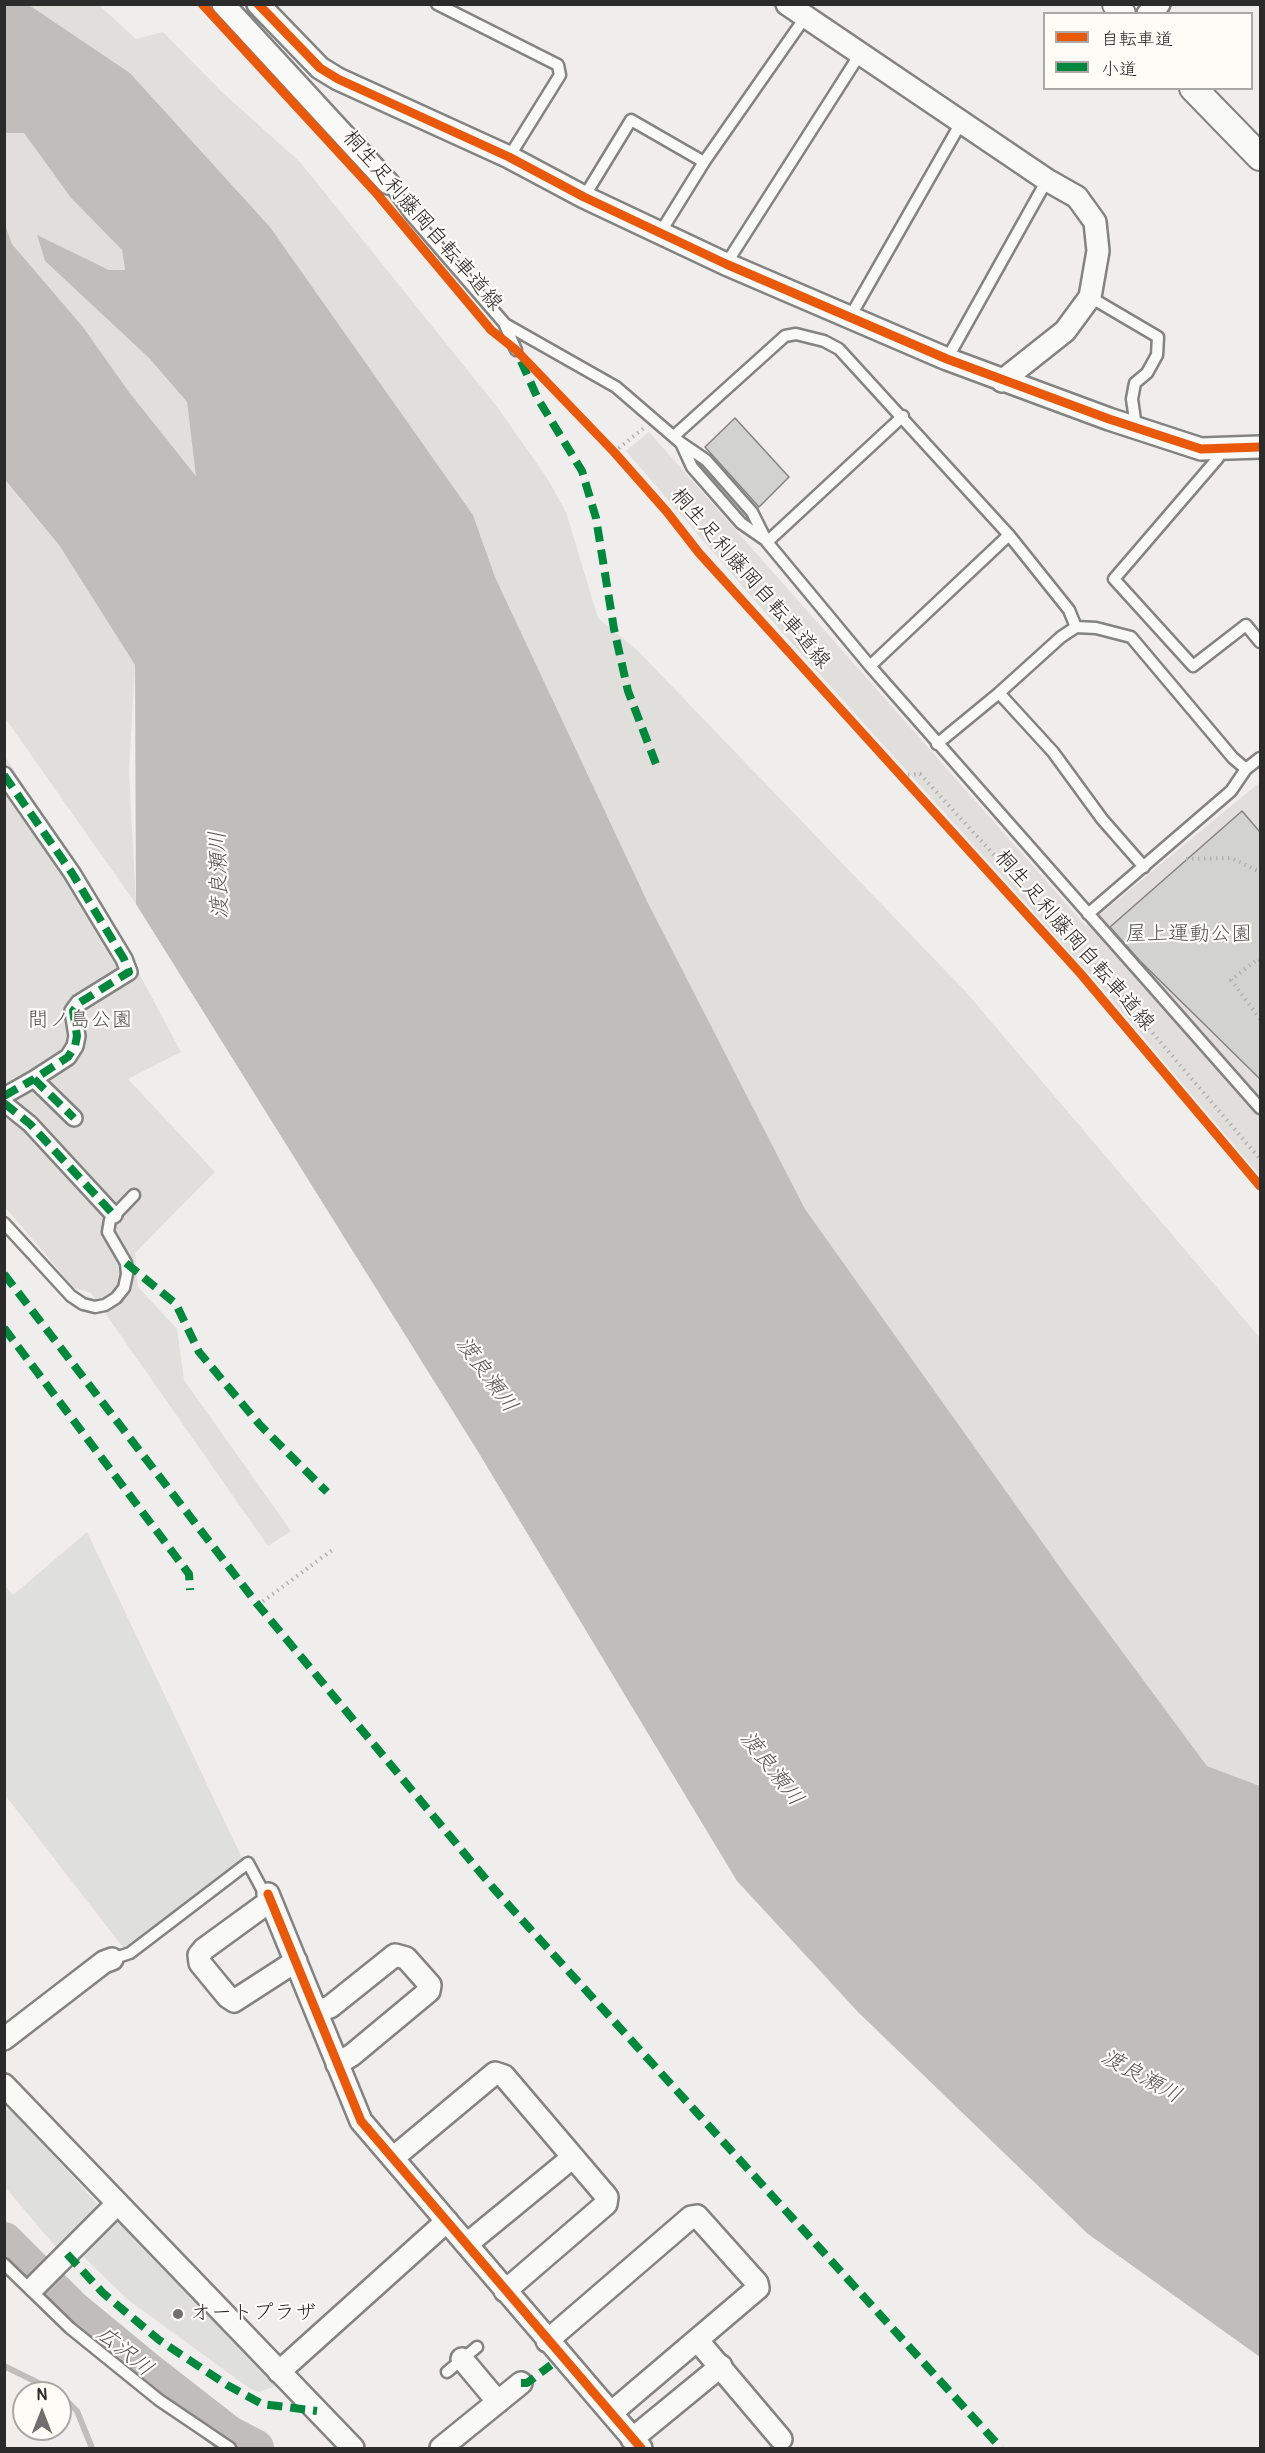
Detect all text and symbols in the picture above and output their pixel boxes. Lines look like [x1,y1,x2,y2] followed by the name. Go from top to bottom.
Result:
[1043,12,1253,90] legend
[1101,28,1173,51] text: 自転車道
[1101,58,1137,81] text: 小道
[337,126,507,316] street label: 桐生足利藤岡自転車道線
[665,484,835,674] street label: 桐生足利藤岡自転車道線
[205,831,235,919] water label: 渡良瀬川
[989,846,1159,1036] street label: 桐生足利藤岡自転車道線
[1126,922,1252,948] park label: 屋上運動公園
[28,1008,132,1034] park label: 間ノ島公園
[449,1332,523,1418] water label: 渡良瀬川
[734,1726,808,1812] water label: 渡良瀬川
[1096,2044,1186,2110] water label: 渡良瀬川
[190,2301,316,2327] place label: オートプラザ
[171,2307,185,2321] marker: オートプラザ
[90,2321,158,2383] water label: 広沢川
[12,2381,72,2441] north arrow
[37,2385,47,2405] text: N

